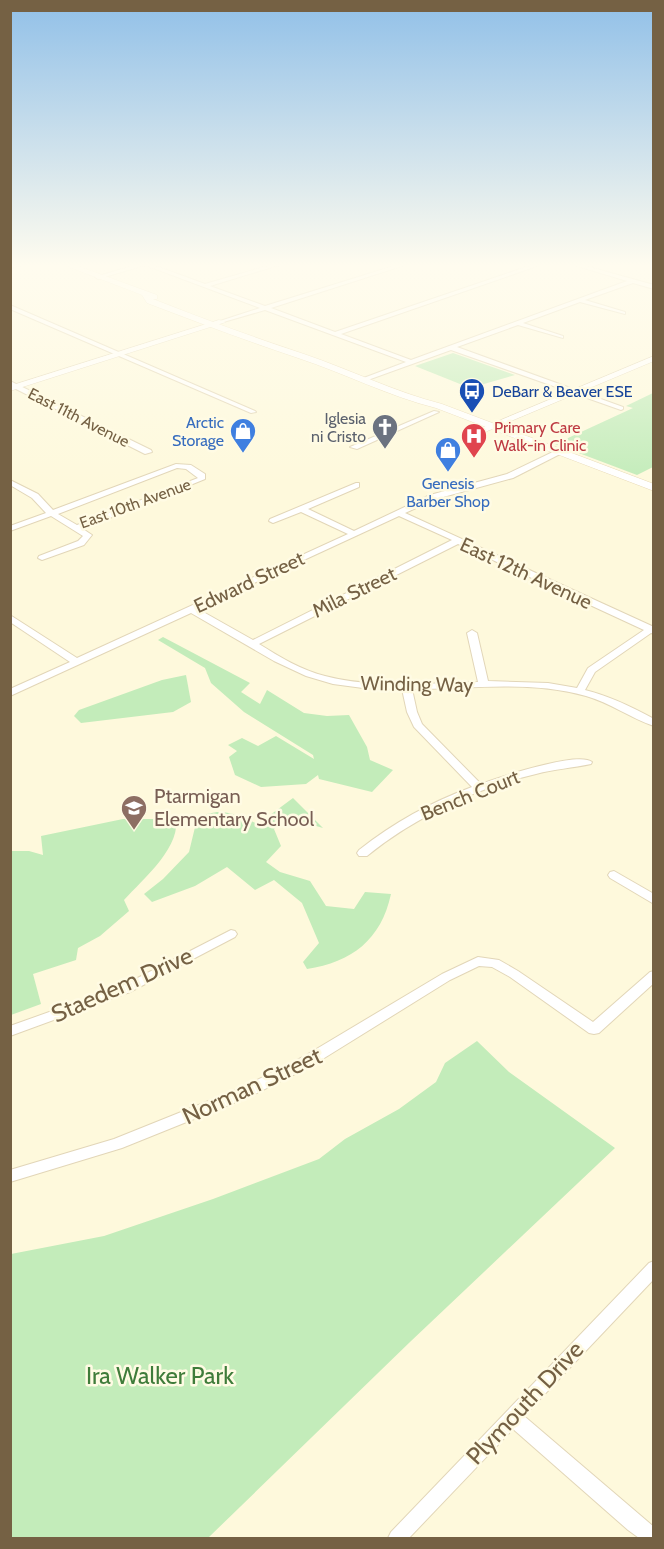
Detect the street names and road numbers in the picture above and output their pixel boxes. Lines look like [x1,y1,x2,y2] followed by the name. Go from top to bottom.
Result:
[25,384,133,451] street label: East 11th Avenue
[77,475,193,532] street label: East 10th Avenue
[456,532,596,614] street label: East 12th Avenue
[190,546,308,618] street label: Edward Street
[308,561,400,623] street label: Mila Street
[360,671,474,697] street label: Winding Way
[417,764,523,826] street label: Bench Court
[47,940,197,1029] street label: Staedem Drive
[177,1041,326,1130] street label: Norman Street
[460,1335,589,1470] street label: Plymouth Drive

